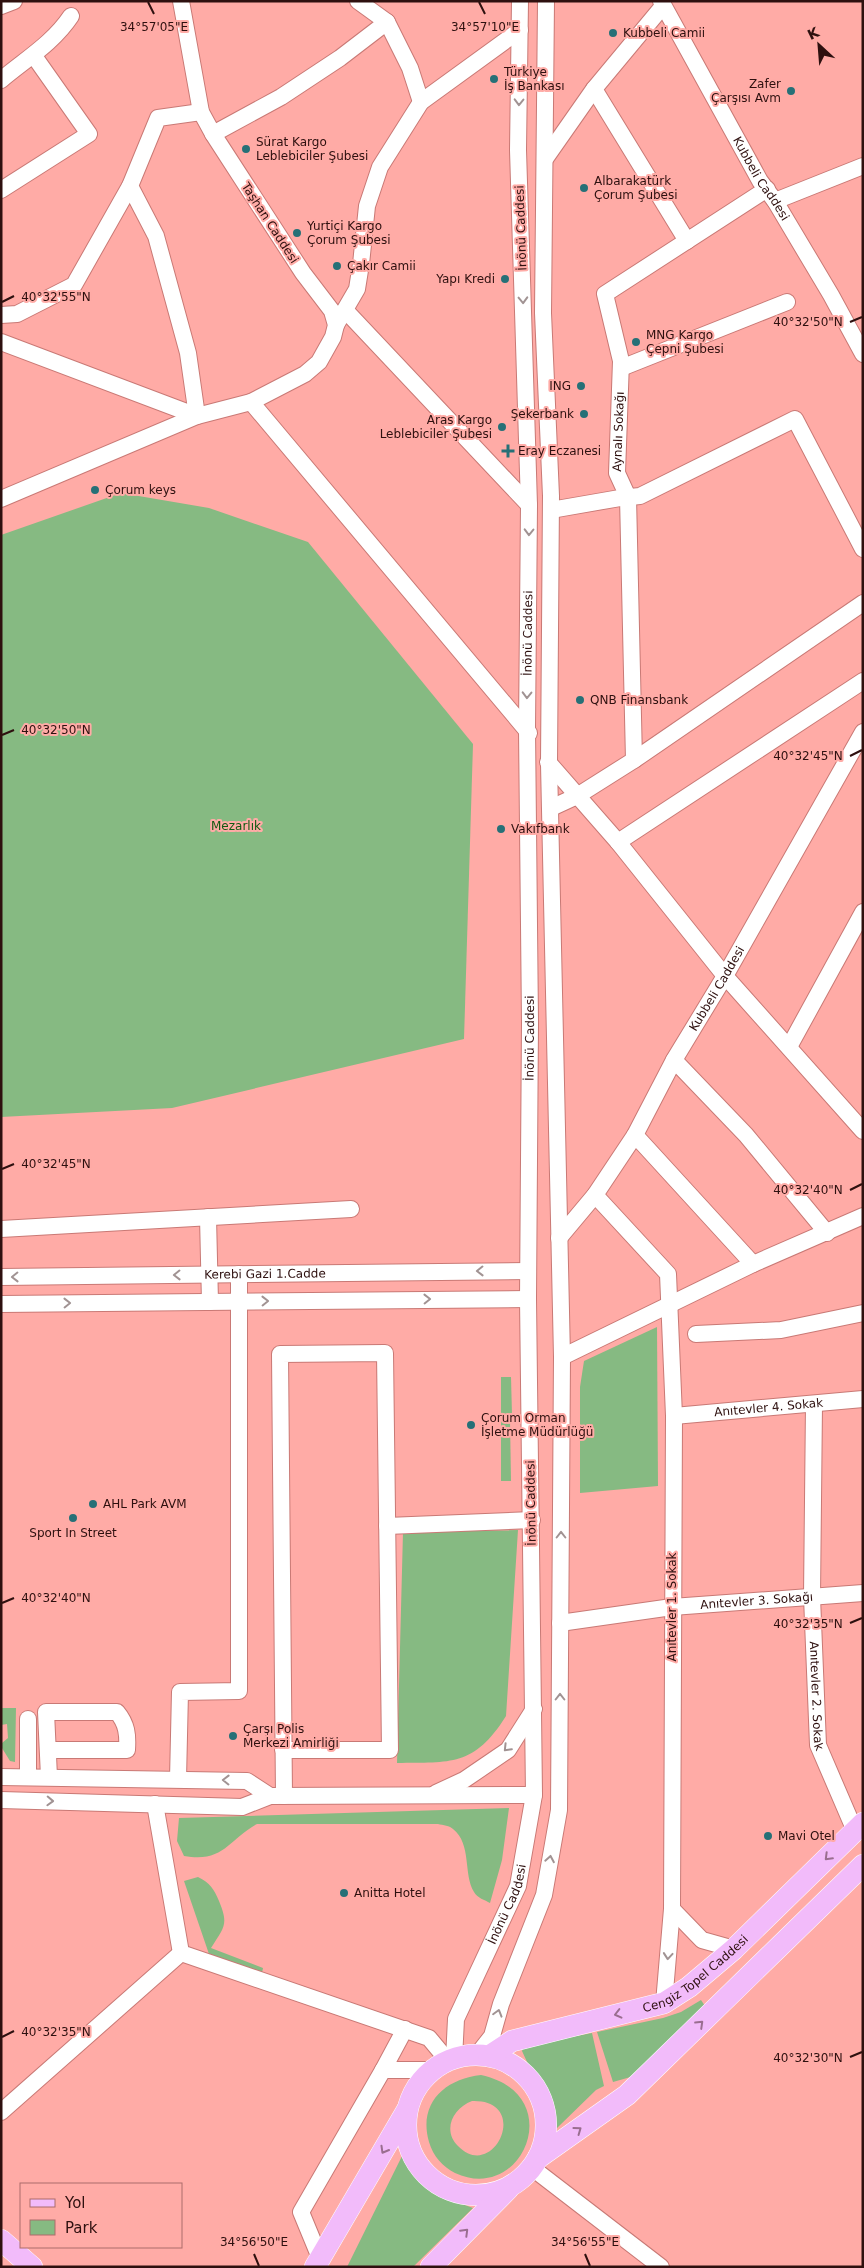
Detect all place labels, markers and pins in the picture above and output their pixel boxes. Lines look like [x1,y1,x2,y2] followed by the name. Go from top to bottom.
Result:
[623,26,705,40] place label: Kubbeli Camii
[607,27,619,39] marker: Kubbeli Camii
[503,65,564,93] place label: Türkiye İş Bankası
[488,73,500,85] marker: Türkiye İş Bankası
[711,77,781,105] place label: Zafer Çarşısı Avm
[785,85,797,97] marker: Zafer Çarşısı Avm
[256,135,368,163] place label: Sürat Kargo Leblebiciler Şubesi
[240,143,252,155] marker: Sürat Kargo Leblebiciler Şubesi
[594,174,678,202] place label: Albarakatürk Çorum Şubesi
[578,182,590,194] marker: Albarakatürk Çorum Şubesi
[306,219,391,247] place label: Yurtiçi Kargo Çorum Şubesi
[291,227,303,239] marker: Yurtiçi Kargo Çorum Şubesi
[347,259,416,273] place label: Çakır Camii
[331,260,343,272] marker: Çakır Camii
[435,272,495,286] place label: Yapı Kredi
[499,273,511,285] marker: Yapı Kredi
[646,328,724,356] place label: MNG Kargo Çepni Şubesi
[630,336,642,348] marker: MNG Kargo Çepni Şubesi
[549,379,571,393] place label: ING
[575,380,587,392] marker: ING
[511,407,574,421] place label: Şekerbank
[578,408,590,420] marker: Şekerbank
[380,413,492,441] place label: Aras Kargo Leblebiciler Şubesi
[496,421,508,433] marker: Aras Kargo Leblebiciler Şubesi
[518,444,601,458] place label: Eray Eczanesi
[502,445,514,457] marker: Eray Eczanesi
[105,483,176,497] place label: Çorum keys
[89,484,101,496] marker: Çorum keys
[590,693,688,707] place label: QNB Finansbank
[574,694,586,706] marker: QNB Finansbank
[511,822,570,836] place label: Vakıfbank
[495,823,507,835] marker: Vakıfbank
[481,1411,593,1439] place label: Çorum Orman İşletme Müdürlüğü
[465,1419,477,1431] marker: Çorum Orman İşletme Müdürlüğü
[103,1497,186,1511] place label: AHL Park AVM
[87,1498,99,1510] marker: AHL Park AVM
[67,1512,79,1524] marker: Sport In Street
[29,1526,117,1540] place label: Sport In Street
[243,1722,339,1750] place label: Çarşı Polis Merkezi Amirliği
[227,1730,239,1742] marker: Çarşı Polis Merkezi Amirliği
[778,1829,835,1843] place label: Mavi Otel
[762,1830,774,1842] marker: Mavi Otel
[354,1886,426,1900] place label: Anitta Hotel
[338,1887,350,1899] marker: Anitta Hotel

